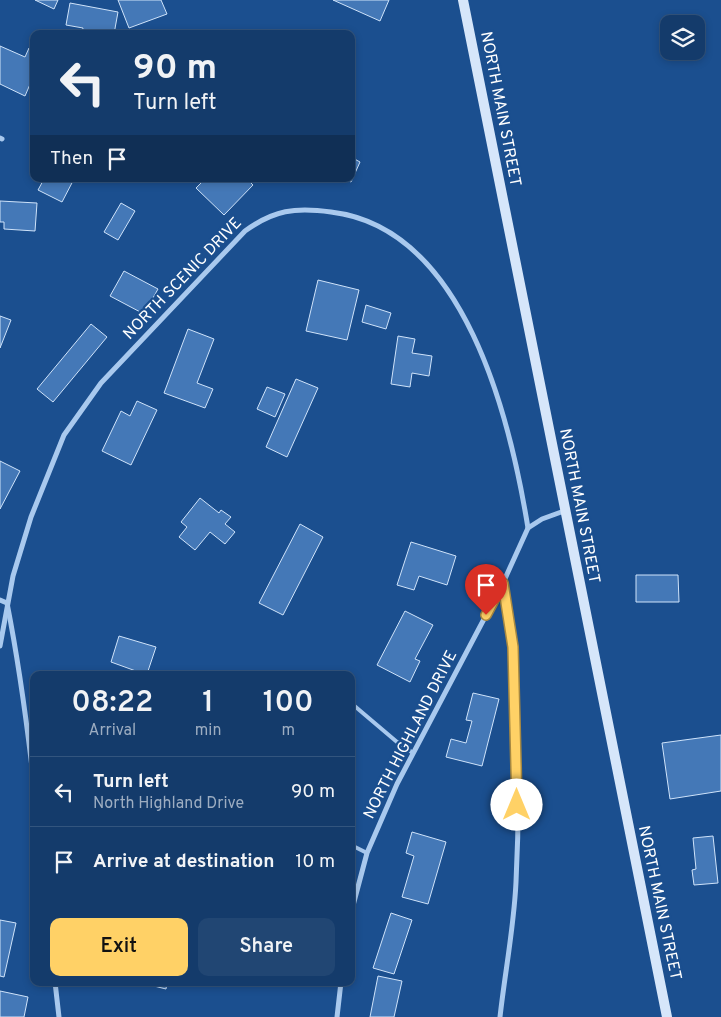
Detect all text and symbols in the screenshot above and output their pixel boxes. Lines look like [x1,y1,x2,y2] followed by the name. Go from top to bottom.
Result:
[660,15,705,60] map controls
[660,15,705,60] button: layers
[475,30,525,188] street label: NORTH MAIN STREET
[133,47,217,91] text: 90 m
[50,50,115,115] icon: left
[133,90,216,117] text: Turn left
[103,145,131,173] icon: arrive
[50,147,93,171] text: Then
[119,214,247,344] street label: NORTH SCENIC DRIVE
[554,427,604,585] street label: NORTH MAIN STREET
[465,564,507,615] pin
[472,571,500,599] icon: arrive
[360,647,462,823] street label: NORTH HIGHLAND DRIVE
[71,685,153,722] text: 08:22
[202,685,214,722] text: 1
[263,685,314,722] text: 100
[89,721,136,741] text: Arrival
[195,721,221,741] text: min
[281,721,295,741] text: m
[93,770,169,794] text: Turn left
[50,778,78,806] icon: left
[490,778,542,830] position arrow
[291,780,335,804] text: 90 m
[93,794,244,814] text: North Highland Drive
[633,824,685,982] street label: NORTH MAIN STREET
[50,848,78,876] icon: arrive
[93,850,274,874] text: Arrive at destination
[295,850,335,874] text: 10 m
[50,918,188,976] button: Exit
[198,918,335,976] button: Share

